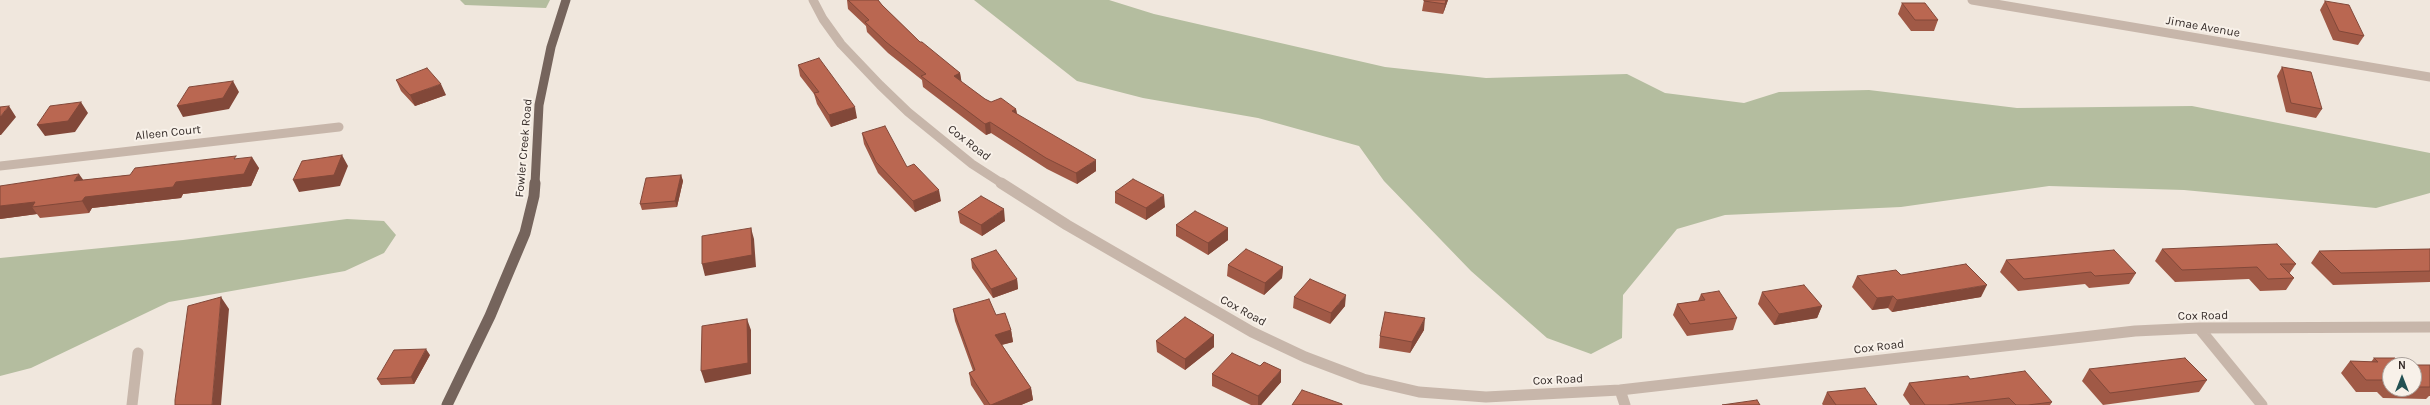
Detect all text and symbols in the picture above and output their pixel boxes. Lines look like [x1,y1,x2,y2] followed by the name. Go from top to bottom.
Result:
[2165,13,2241,41] street label: Jimae Avenue
[513,98,535,198] street label: Fowler Creek Road
[134,122,202,144] street label: Alleen Court
[945,122,993,164] street label: Cox Road
[1217,292,1269,330] street label: Cox Road
[2178,308,2228,324] street label: Cox Road
[1853,337,1905,357] street label: Cox Road
[2382,357,2422,397] north arrow
[2398,359,2406,372] text: N
[1532,371,1584,389] street label: Cox Road

